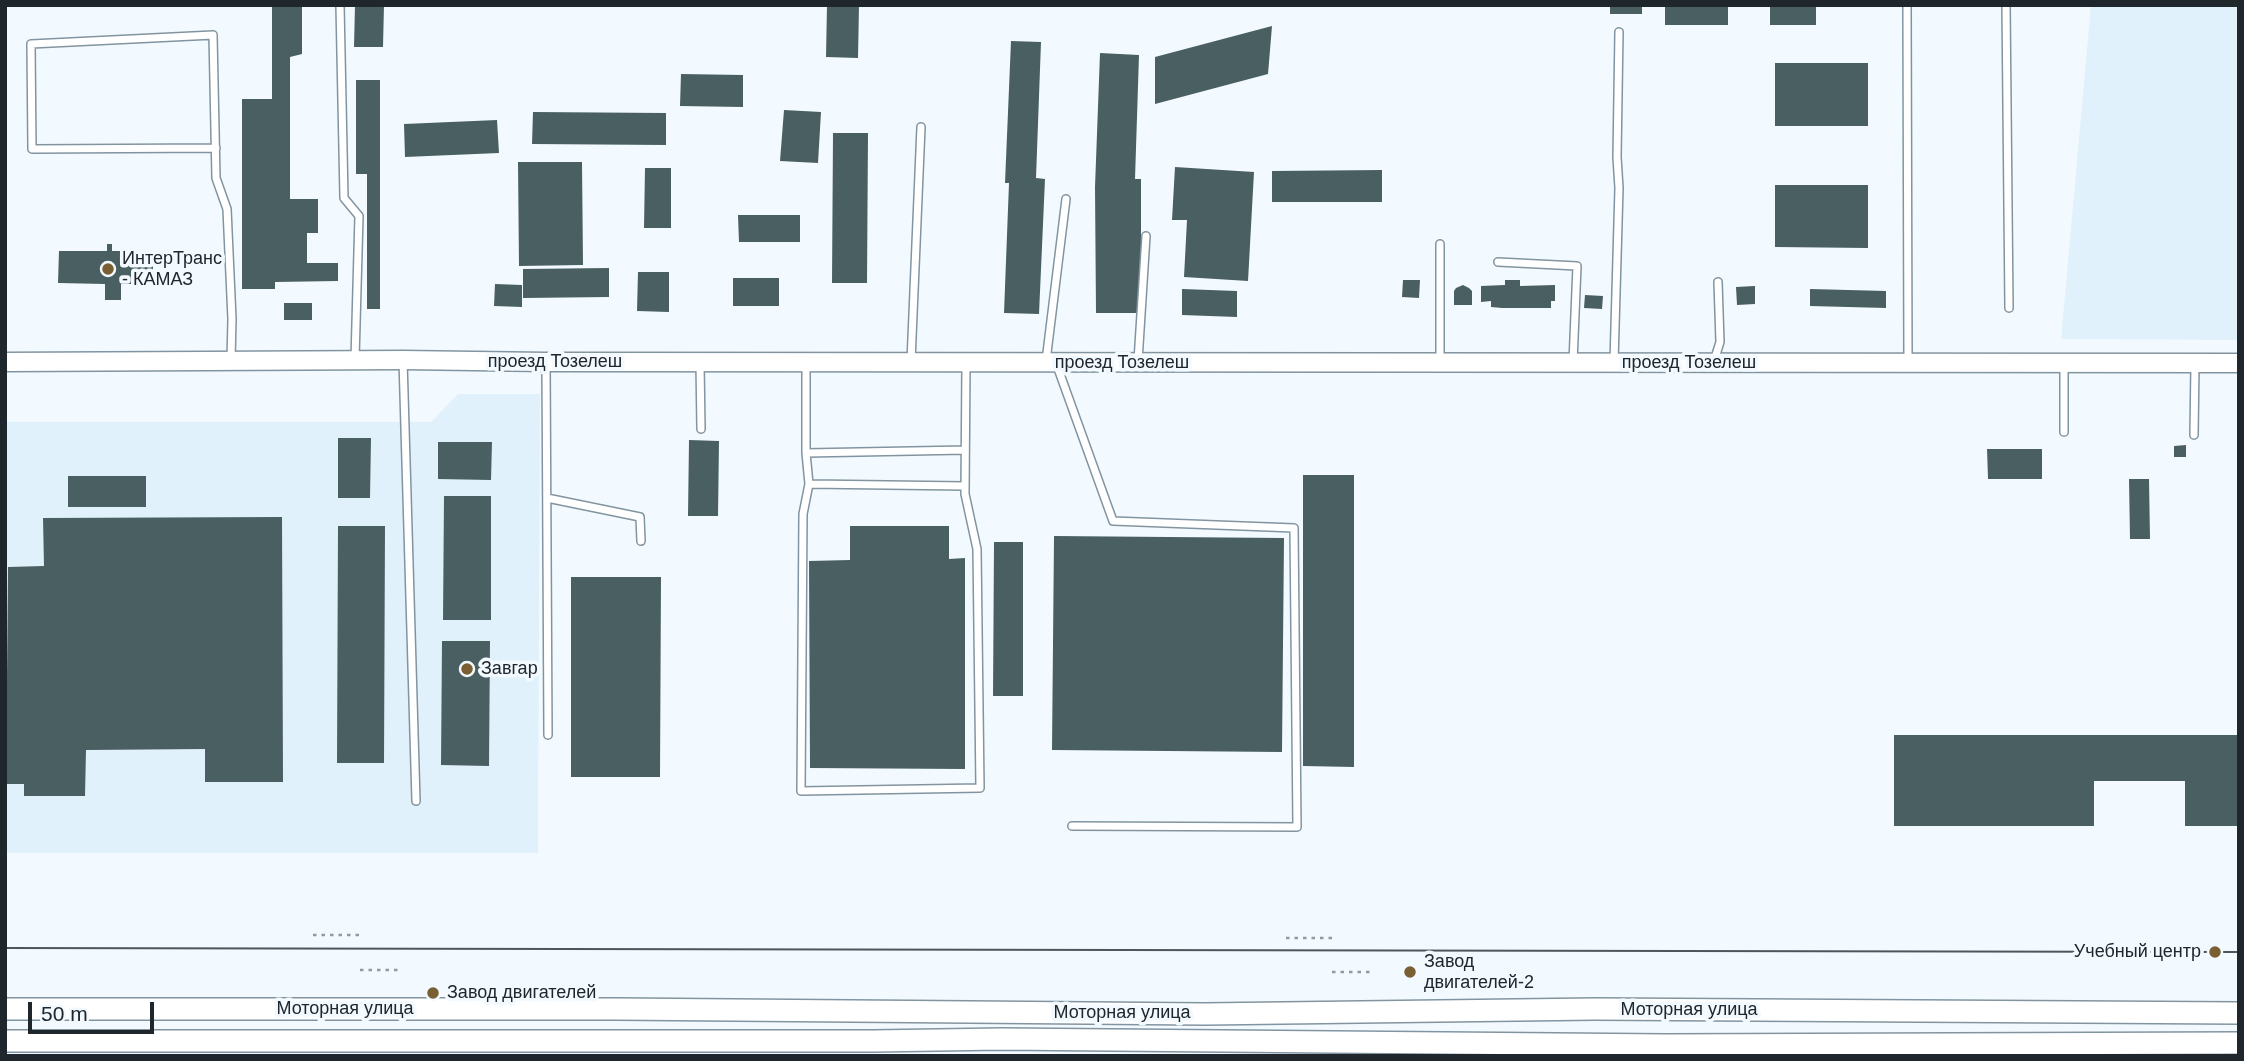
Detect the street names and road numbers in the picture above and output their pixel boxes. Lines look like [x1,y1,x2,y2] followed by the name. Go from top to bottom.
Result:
[488,351,622,373] street label: проезд Тозелеш
[1055,352,1189,374] street label: проезд Тозелеш
[1622,352,1756,374] street label: проезд Тозелеш
[276,998,414,1020] street label: Моторная улица
[1620,999,1758,1021] street label: Моторная улица
[1053,1002,1191,1024] street label: Моторная улица

